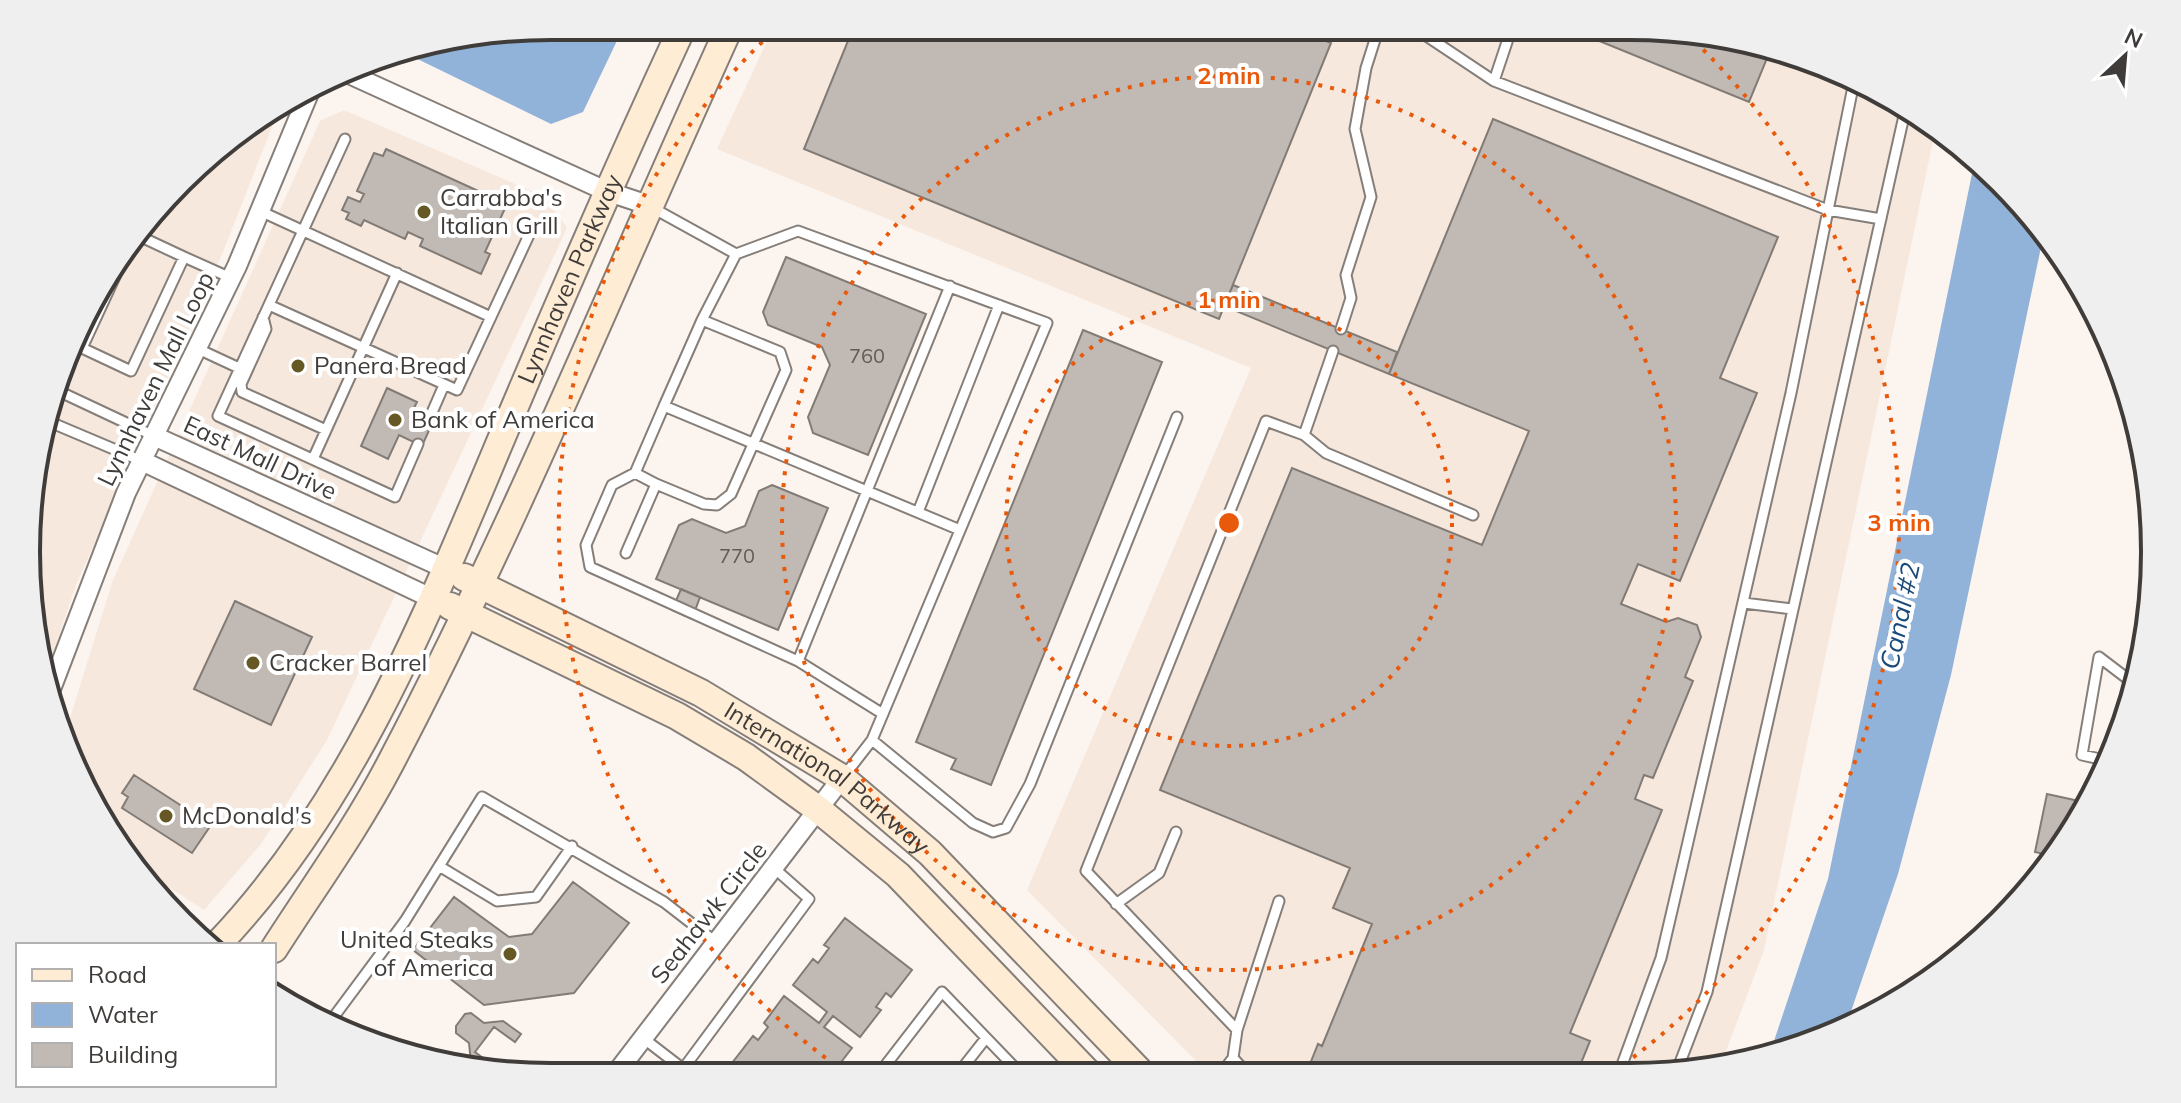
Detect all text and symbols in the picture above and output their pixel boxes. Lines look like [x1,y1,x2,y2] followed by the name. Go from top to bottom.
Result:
[2085,16,2165,96] north arrow
[2120,22,2147,54] text: N
[1197,60,1261,90] text: 2 min
[511,169,628,388] street label: Lynnhaven Parkway
[440,182,563,240] place label: Carrabba's Italian Grill
[415,203,433,221] marker: Carrabba's Italian Grill
[90,267,220,491] street label: Lynnhaven Mall Loop
[1197,284,1261,314] text: 1 min
[849,343,885,368] house number: 760
[314,350,467,380] place label: Panera Bread
[289,357,307,375] marker: Panera Bread
[411,404,595,434] place label: Bank of America
[179,409,342,506] street label: East Mall Drive
[386,411,404,429] marker: Bank of America
[1867,507,1931,537] text: 3 min
[1215,509,1243,537] centre of rings
[719,543,755,568] house number: 770
[1872,560,1927,672] water label: Canal #2
[269,647,427,677] place label: Cracker Barrel
[244,654,262,672] marker: Cracker Barrel
[719,695,936,860] street label: International Parkway
[182,800,312,830] place label: McDonald's
[157,807,175,825] marker: McDonald's
[644,836,773,989] street label: Seahawk Circle
[340,924,494,982] place label: United Steaks of America
[16,943,276,1087] legend
[501,945,519,963] marker: United Steaks of America
[88,959,147,989] text: Road
[88,999,158,1029] text: Water
[88,1039,178,1069] text: Building

